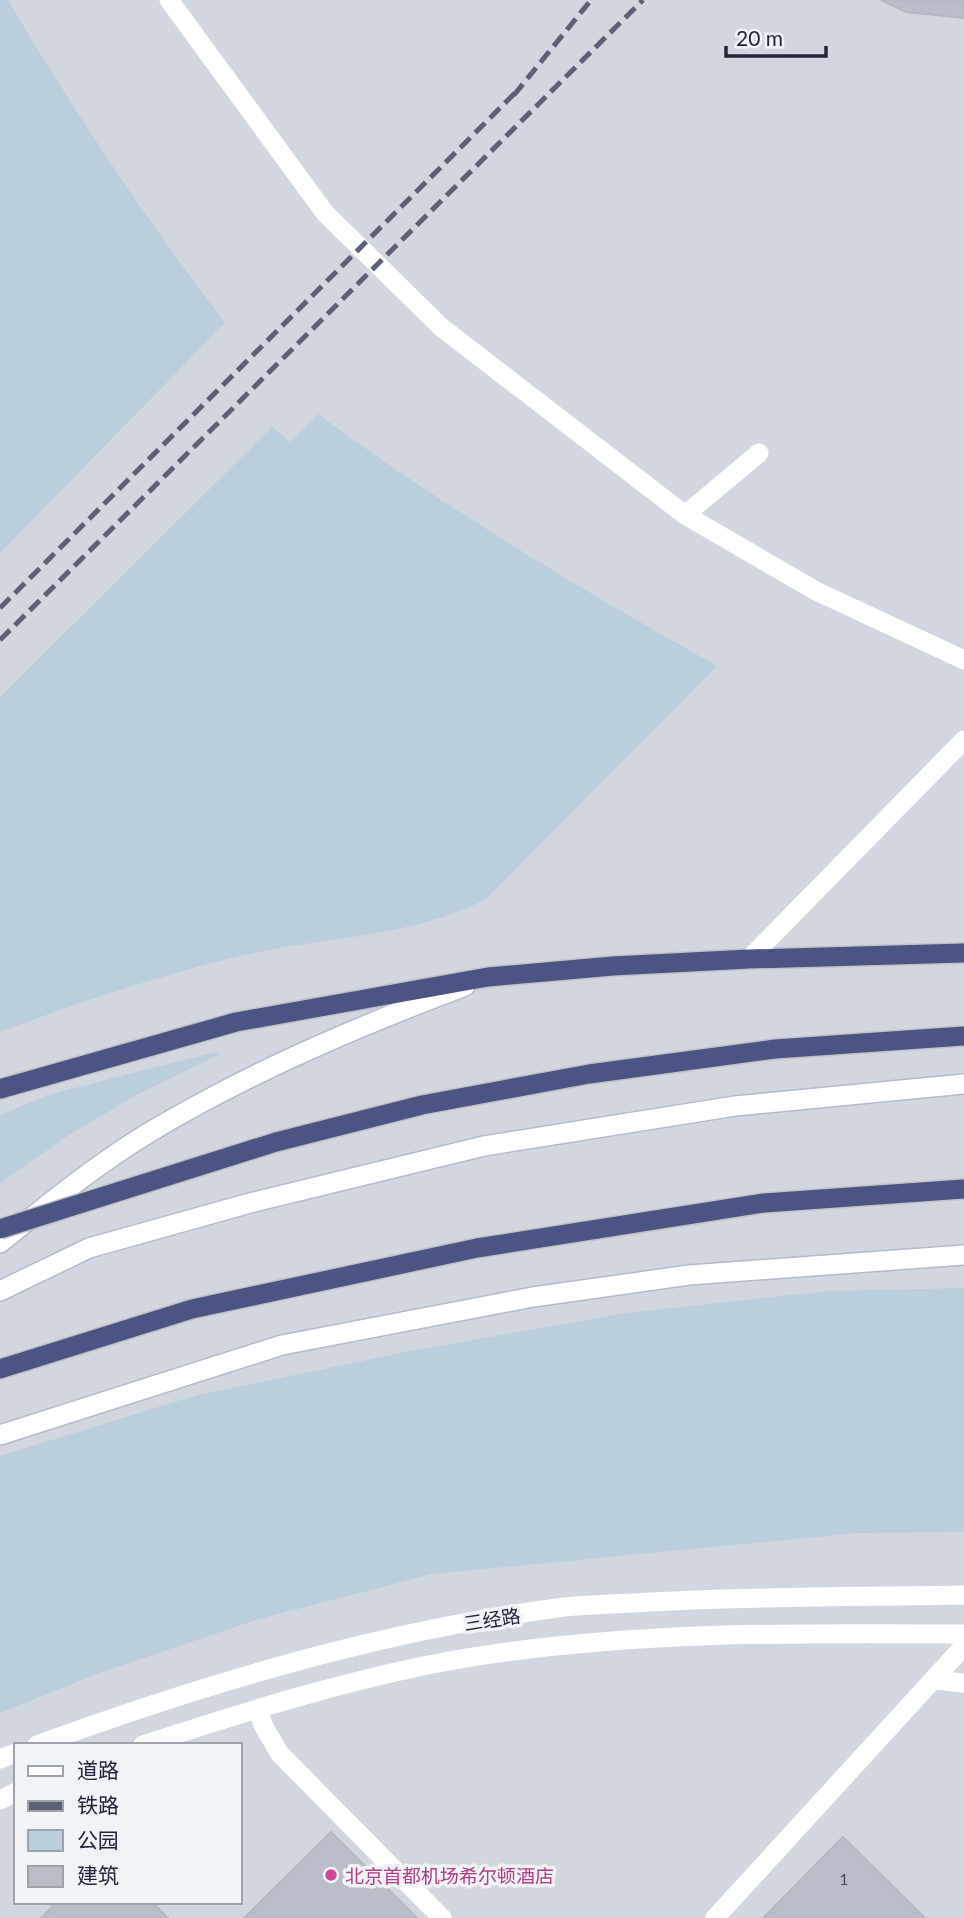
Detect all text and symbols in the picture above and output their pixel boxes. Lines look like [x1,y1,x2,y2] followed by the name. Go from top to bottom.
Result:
[726,14,826,58] scale bar
[736,25,783,50] text: 20 m
[462,1603,522,1635] street label: 三经路
[14,1743,242,1904] legend
[77,1757,119,1782] text: 道路
[77,1792,119,1817] text: 铁路
[77,1827,119,1852] text: 公园
[77,1862,119,1887] text: 建筑
[345,1864,554,1887] place label: 北京首都机场希尔顿酒店
[323,1867,339,1883] marker: 北京首都机场希尔顿酒店
[839,1869,849,1888] house number: 1

